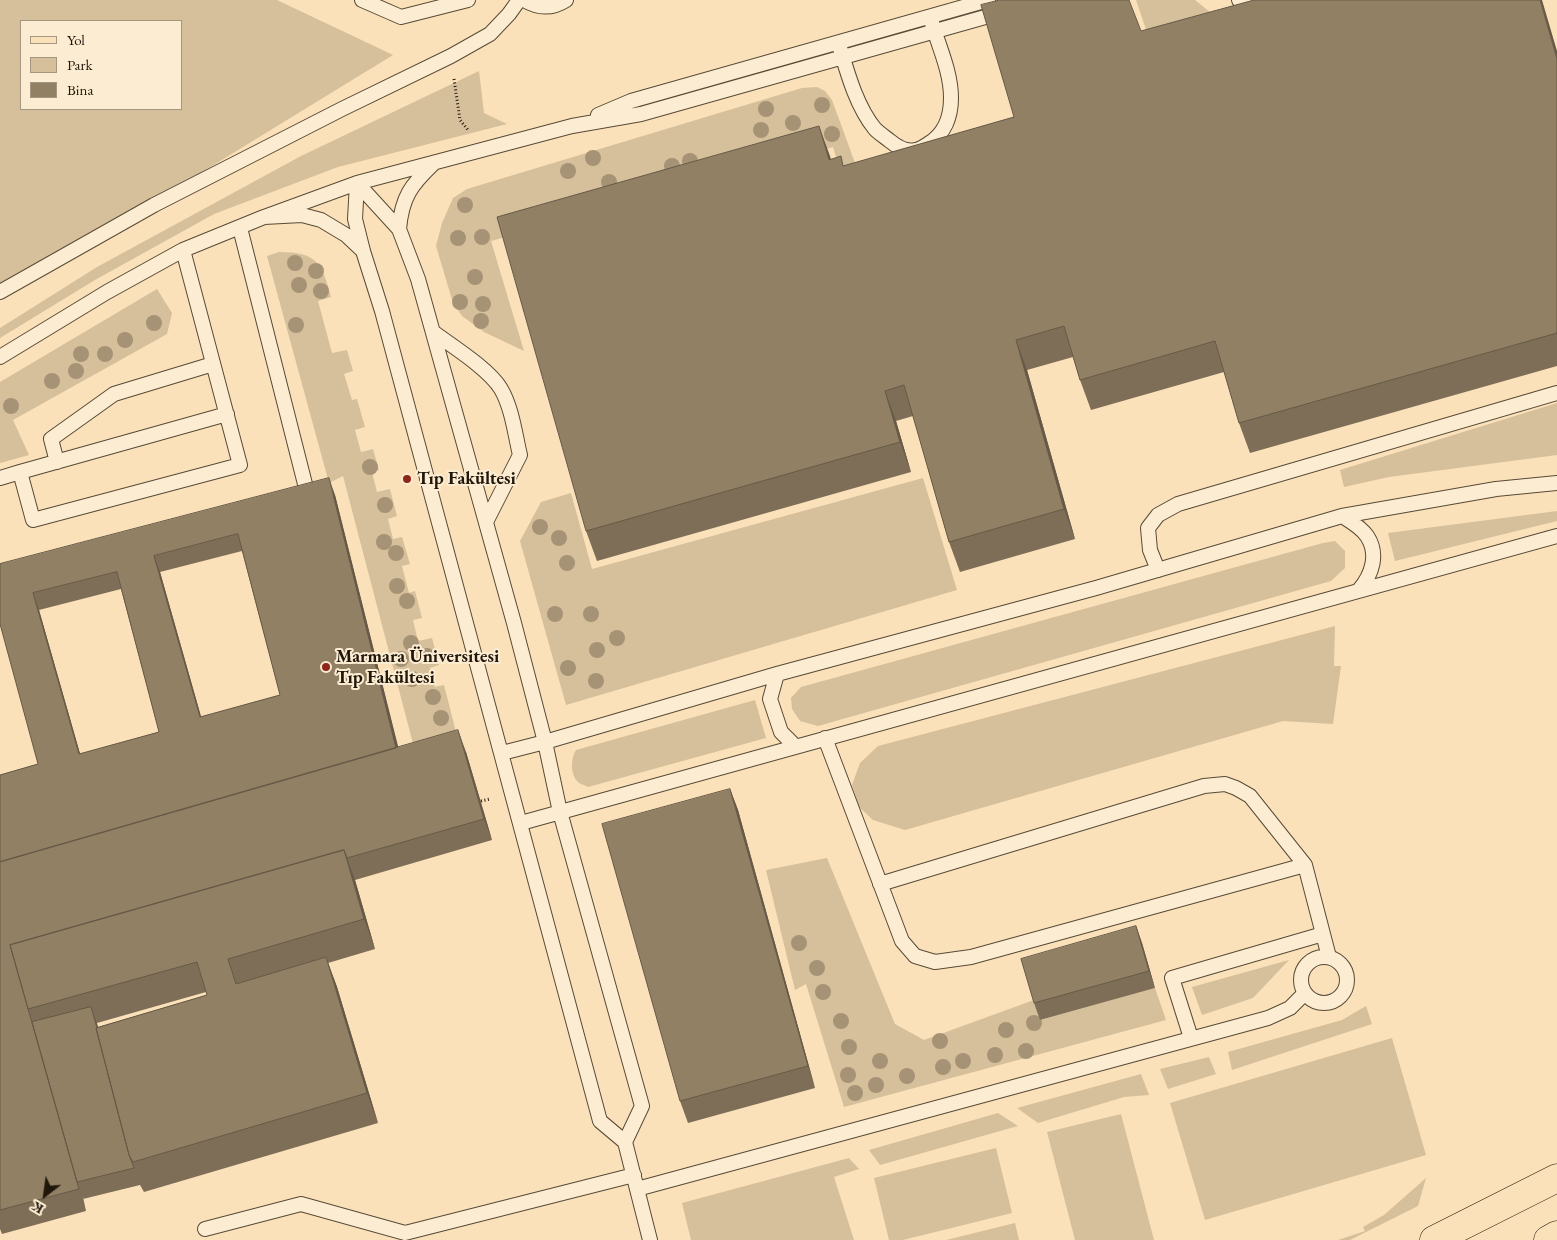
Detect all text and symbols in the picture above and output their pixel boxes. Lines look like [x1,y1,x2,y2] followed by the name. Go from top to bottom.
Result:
[20,20,182,110] legend
[67,30,85,49] text: Yol
[67,55,93,74] text: Park
[67,80,93,99] text: Bina
[417,468,516,490] place label: Tıp Fakültesi
[401,473,413,485] marker: Tıp Fakültesi
[336,646,499,689] place label: Marmara Üniversitesi Tıp Fakültesi
[320,661,332,673] marker: Marmara Üniversitesi Tıp Fakültesi
[20,1170,70,1220] north arrow
[28,1198,47,1218] text: K

